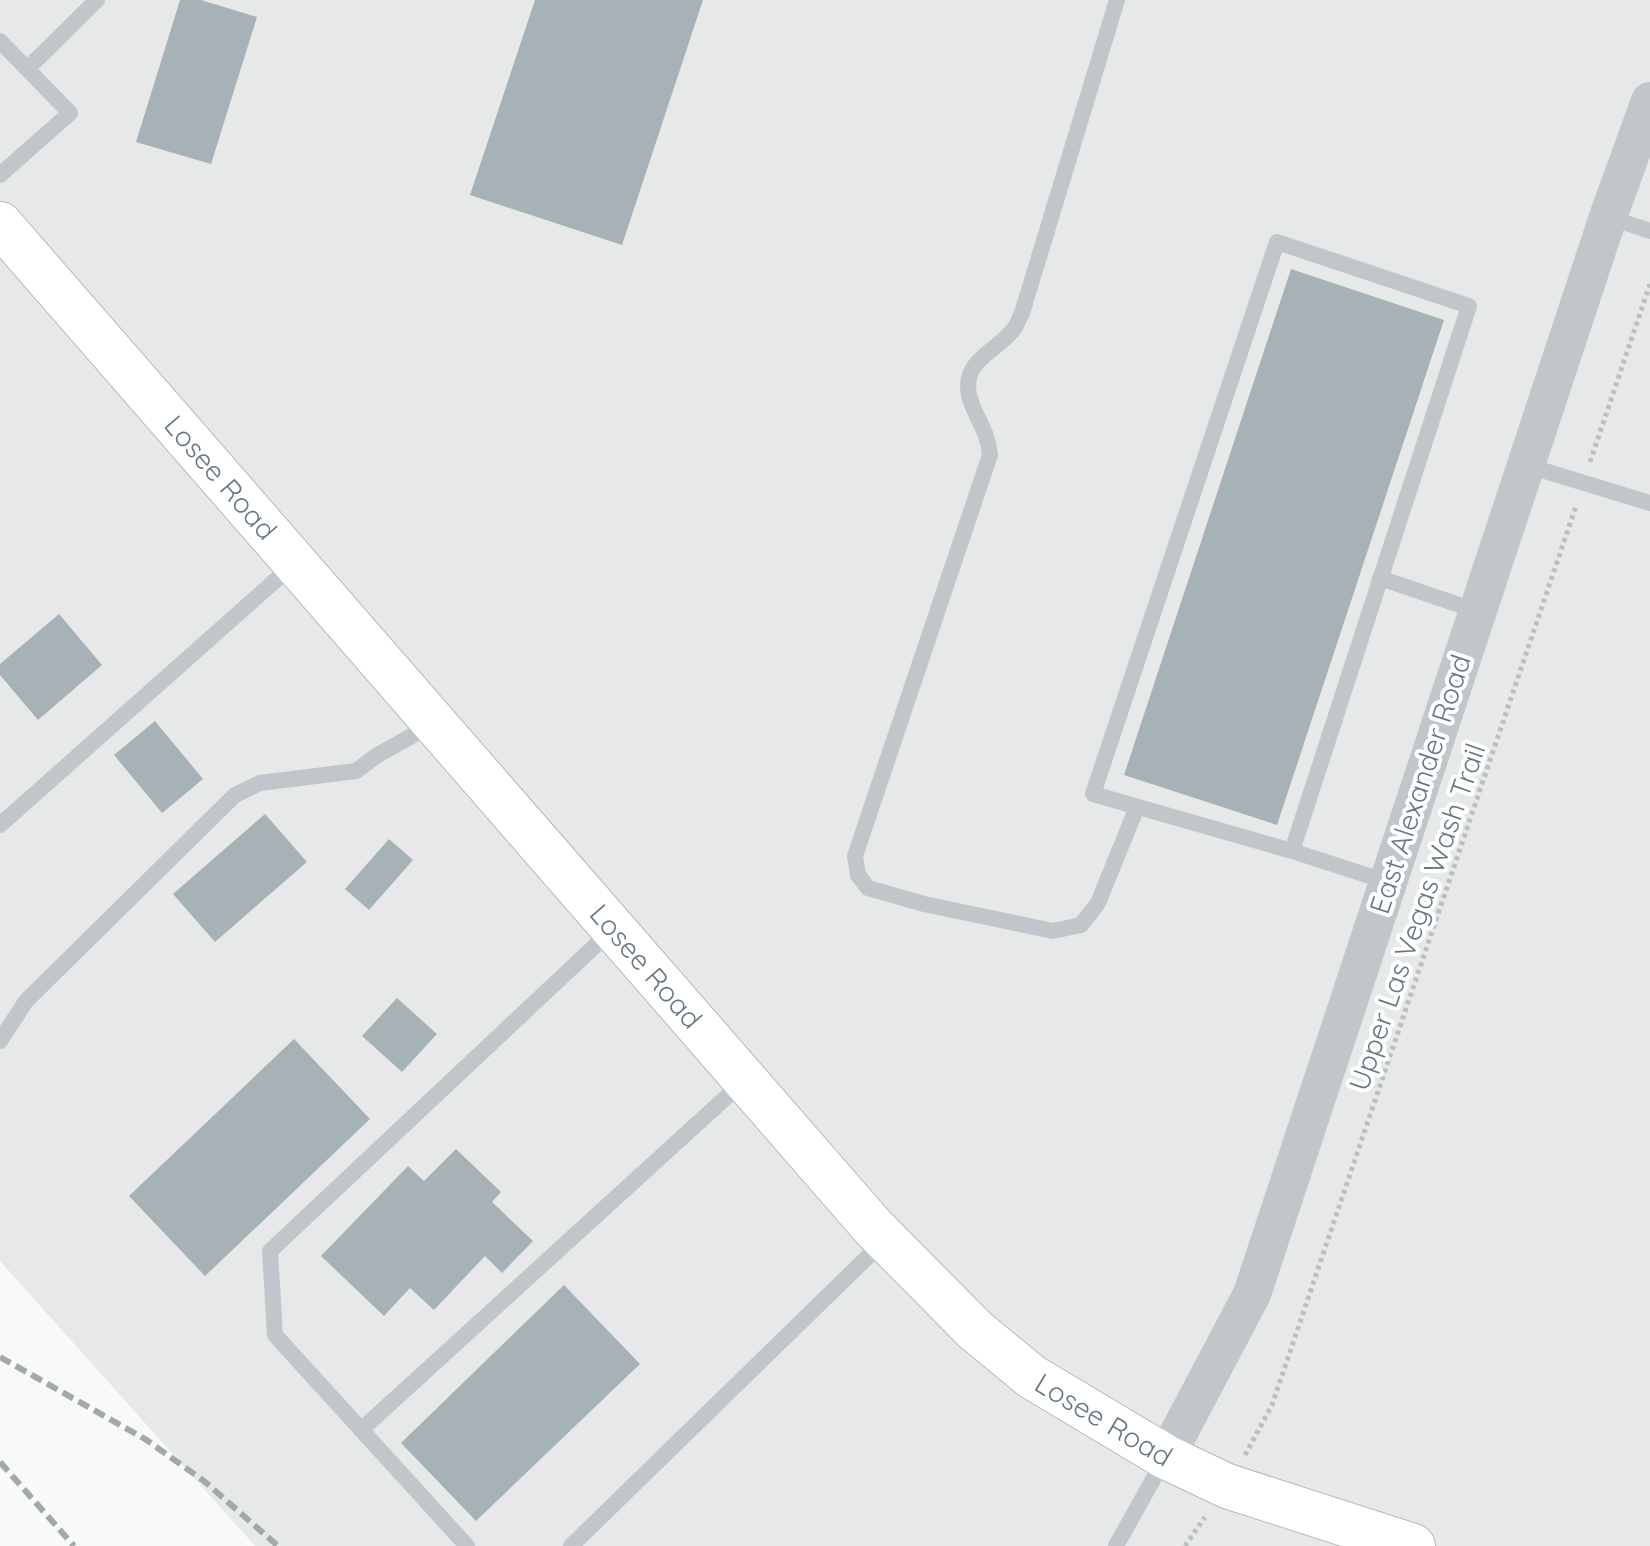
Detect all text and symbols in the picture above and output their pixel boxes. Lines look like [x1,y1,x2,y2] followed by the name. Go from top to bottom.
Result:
[157,408,285,547] street label: Losee Road
[1361,650,1478,918] street label: East Alexander Road
[1341,739,1492,1095] street label: Upper Las Vegas Wash Trail
[583,896,710,1035] street label: Losee Road
[1029,1365,1179,1474] street label: Losee Road

